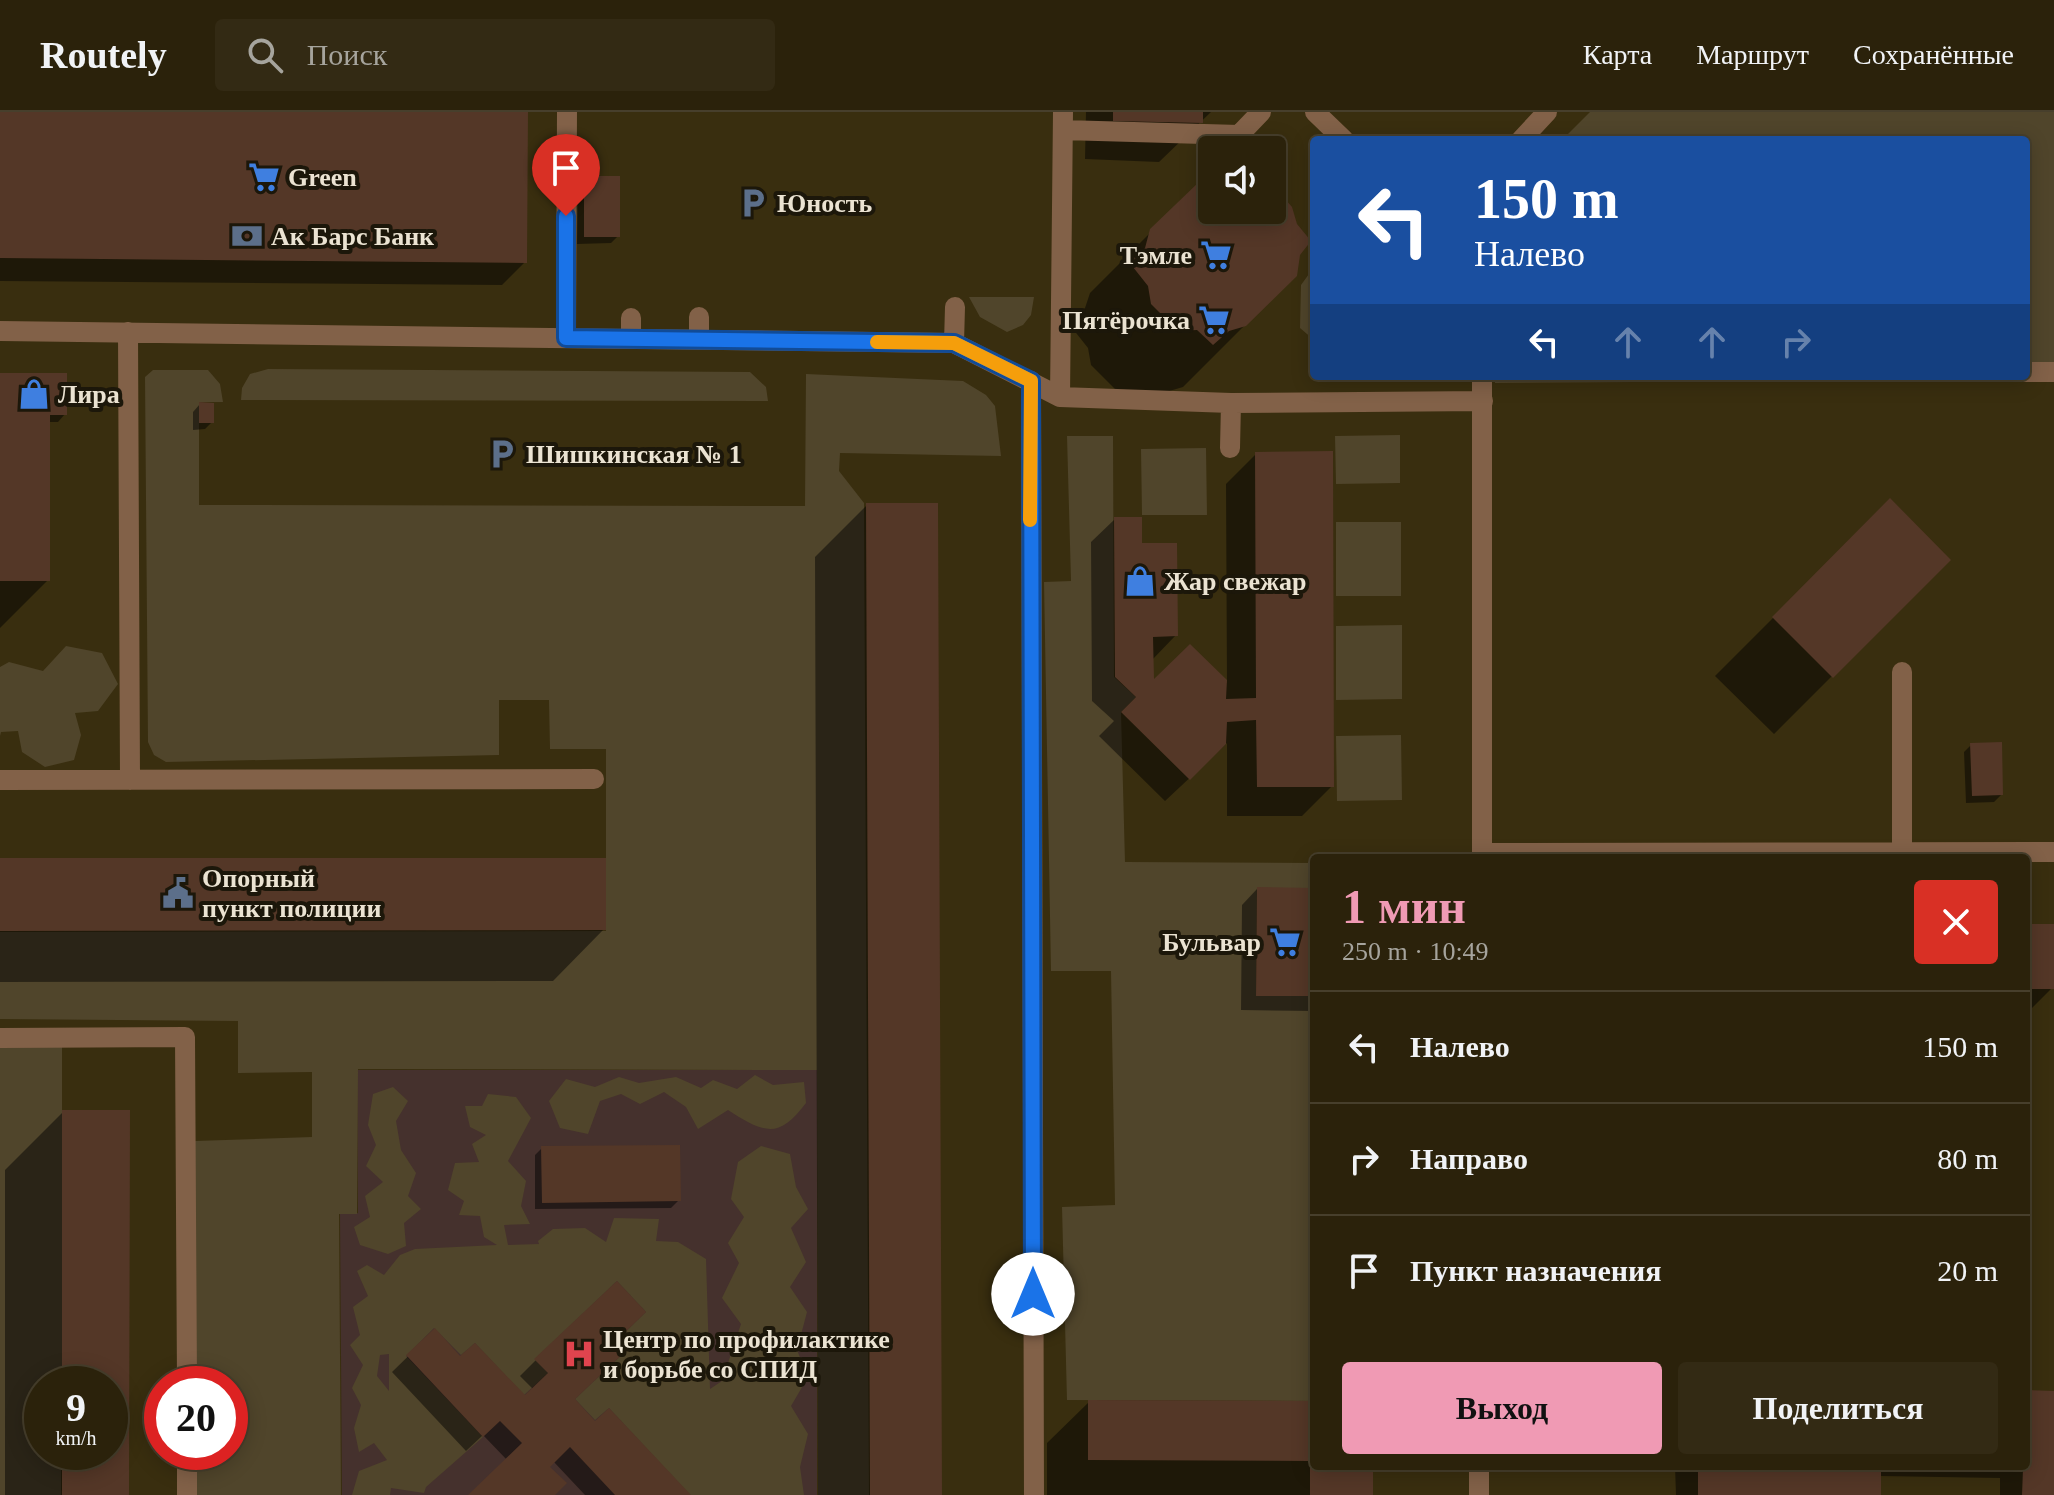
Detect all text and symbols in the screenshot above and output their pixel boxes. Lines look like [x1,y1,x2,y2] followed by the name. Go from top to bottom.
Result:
[215,19,775,91] search box
[243,33,287,77] icon: search
[40,34,167,76] text: Routely
[307,38,387,71] text: Поиск
[1583,39,1652,70] text: Карта
[1696,39,1809,70] text: Маршрут
[1853,39,2014,70] text: Сохранённые
[532,134,600,216] pin
[1198,136,1286,224] map controls
[1198,136,1286,224] button: sound
[544,146,588,190] icon: arrive
[247,160,281,194] supermarket icon: Green
[288,163,357,192] place label: Green
[1342,168,1446,272] icon: left
[1474,168,1619,230] text: 150 m
[736,186,770,220] parking icon: Юность
[777,189,873,218] place label: Юность
[230,219,264,253] bank icon: Ак Барс Банк
[271,222,434,251] place label: Ак Барс Банк
[1474,234,1585,274] text: Налево
[1199,238,1233,272] supermarket icon: Тэмле
[1120,241,1192,270] place label: Тэмле
[1197,303,1231,337] supermarket icon: Пятёрочка
[1062,306,1190,335] place label: Пятёрочка
[1522,320,1566,364] icon: left
[1606,320,1650,364] icon: ahead
[1690,320,1734,364] icon: ahead
[1774,320,1818,364] icon: right
[17,377,51,411] shop icon: Лира
[58,380,120,409] place label: Лира
[485,437,519,471] parking icon: Шишкинская № 1
[526,440,742,469] place label: Шишкинская № 1
[1123,564,1157,598] shop icon: Жар свежар
[1164,567,1306,596] place label: Жар свежар
[202,864,381,923] place label: Опорный пункт полиции
[161,876,195,910] public building icon: Опорный пункт полиции
[1342,880,1466,933] text: 1 мин
[1914,880,1998,964] button: close
[1268,925,1302,959] supermarket icon: Бульвар
[1162,928,1261,957] place label: Бульвар
[1342,937,1489,966] text: 250 m · 10:49
[1342,1025,1386,1069] icon: left
[1410,1030,1510,1063] text: Налево
[1922,1030,1998,1063] text: 150 m
[1342,1137,1386,1181] icon: right
[1410,1142,1528,1175] text: Направо
[1937,1142,1998,1175] text: 80 m
[1342,1249,1386,1293] icon: arrive
[991,1252,1075,1336] position arrow
[1410,1254,1662,1287] text: Пункт назначения
[1937,1254,1998,1287] text: 20 m
[603,1325,890,1384] place label: Центр по профилактике и борьбе со СПИД
[562,1337,596,1371] hospital icon: Центр по профилактике и борьбе со СПИД
[1342,1362,1662,1454] button: Выход
[1678,1362,1998,1454] button: Поделиться
[144,1366,248,1470] speed limit sign: 20
[66,1385,86,1430] text: 9
[55,1427,97,1449] text: km/h

